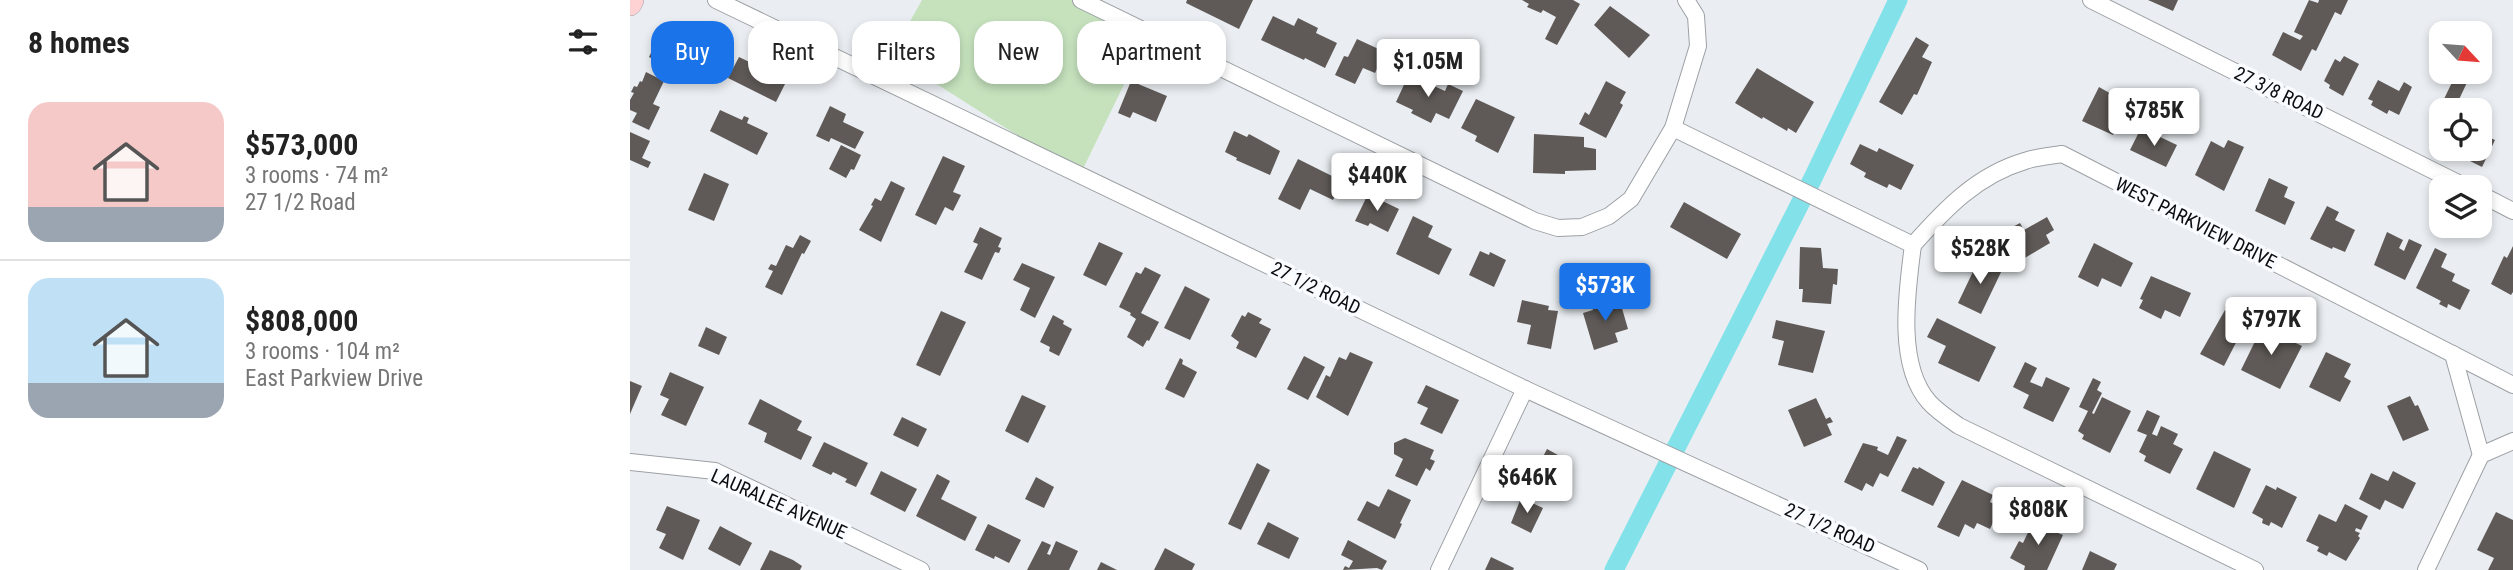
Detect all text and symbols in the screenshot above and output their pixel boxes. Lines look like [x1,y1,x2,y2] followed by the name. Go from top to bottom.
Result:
[651,21,734,84] chip: Buy
[748,21,838,84] chip: Rent
[852,21,960,84] chip: Filters
[974,21,1063,84] chip: New
[1077,21,1226,84] chip: Apartment
[2429,21,2492,84] north arrow
[2429,21,2492,238] map controls
[564,23,602,61] icon: filters
[28,25,130,60] text: 8 homes
[1371,40,1485,99] pin: $1.05M
[1393,48,1463,75] text: $1.05M
[2231,62,2327,124] street label: 27 3/8 ROAD
[2105,88,2203,148] pin: $785K
[2124,97,2184,124] text: $785K
[2429,98,2492,161] button: locate
[245,127,358,162] text: $573,000
[84,130,168,214] icon: home
[1328,154,1426,213] pin: $440K
[245,162,388,189] text: 3 rooms · 74 m²
[1347,162,1407,189] text: $440K
[2112,172,2280,274] street label: WEST PARKVIEW DRIVE
[2429,175,2492,238] button: layers
[245,189,356,216] text: 27 1/2 Road
[1931,226,2029,286] pin: $528K
[1950,235,2010,262] text: $528K
[1268,257,1364,319] street label: 27 1/2 ROAD
[1556,264,1654,323] pin: $573K
[1575,272,1635,299] text: $573K
[2222,298,2320,357] pin: $797K
[245,303,358,338] text: $808,000
[84,306,168,390] icon: home
[2241,306,2301,333] text: $797K
[245,338,400,365] text: 3 rooms · 104 m²
[245,365,423,392] text: East Parkview Drive
[1478,456,1576,515] pin: $646K
[708,464,850,544] street label: LAURALEE AVENUE
[1497,464,1557,491] text: $646K
[1989,488,2087,547] pin: $808K
[2008,496,2068,523] text: $808K
[1781,498,1879,558] street label: 27 1/2 ROAD

